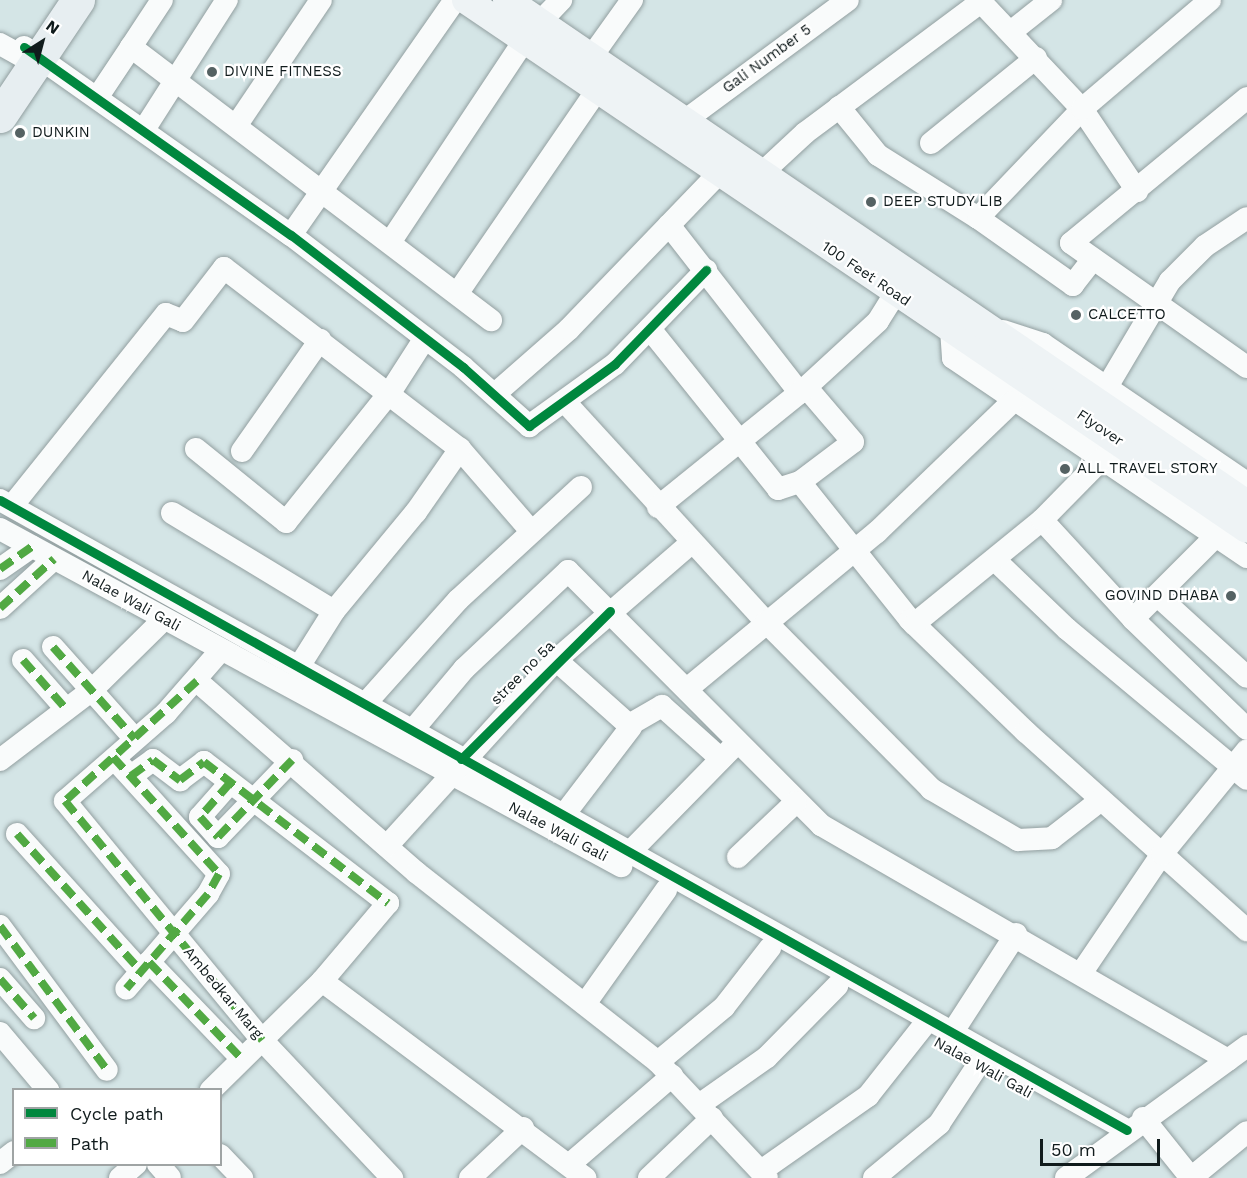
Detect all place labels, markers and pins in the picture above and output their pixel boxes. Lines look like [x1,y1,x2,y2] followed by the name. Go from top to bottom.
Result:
[224,63,342,81] place label: DIVINE FITNESS
[205,65,219,79] marker: DIVINE FITNESS
[32,124,90,142] place label: DUNKIN
[13,126,27,140] marker: DUNKIN
[883,193,1003,211] place label: DEEP STUDY LIB
[864,195,878,209] marker: DEEP STUDY LIB
[1088,306,1166,324] place label: CALCETTO
[1069,308,1083,322] marker: CALCETTO
[1077,460,1219,478] place label: ALL TRAVEL STORY
[1058,462,1072,476] marker: ALL TRAVEL STORY
[1105,587,1219,605] place label: GOVIND DHABA
[1224,589,1238,603] marker: GOVIND DHABA

